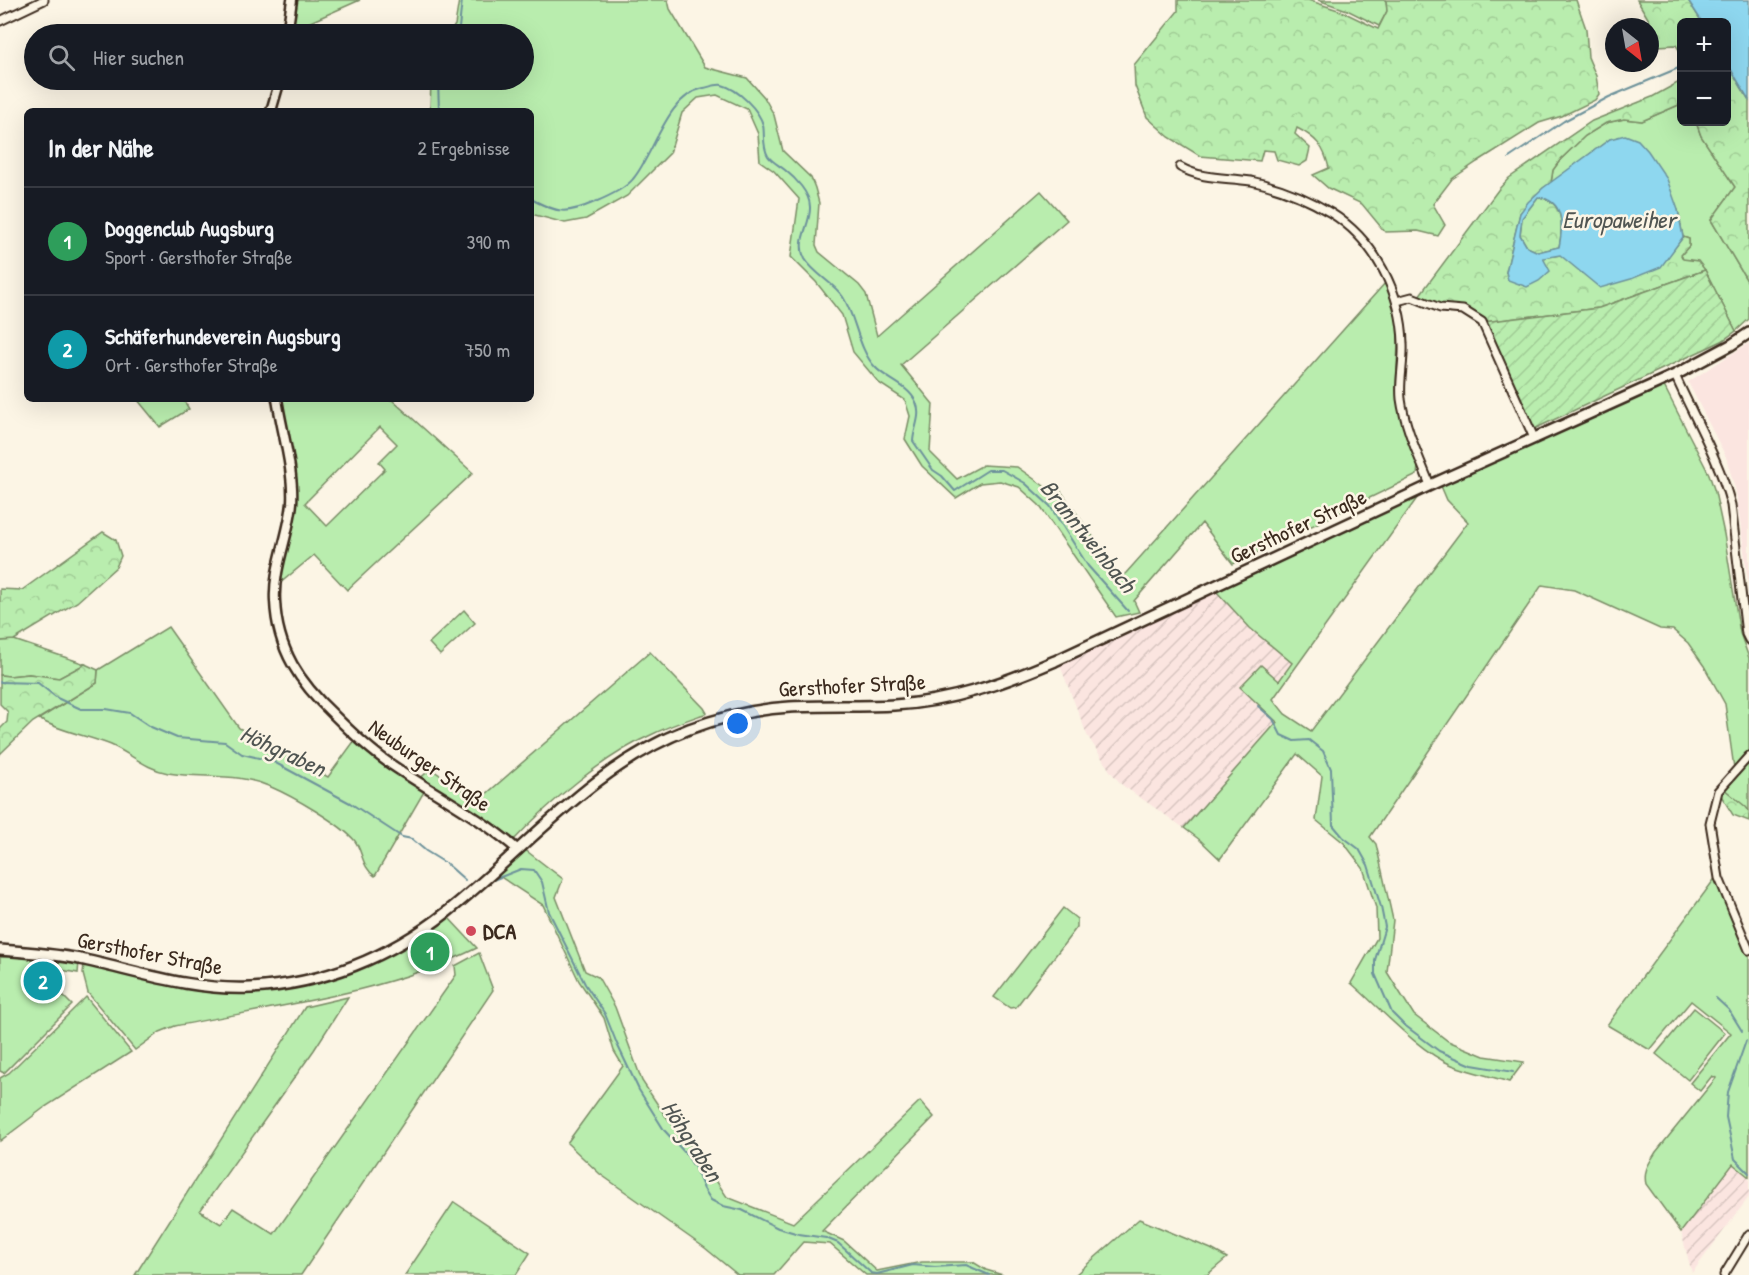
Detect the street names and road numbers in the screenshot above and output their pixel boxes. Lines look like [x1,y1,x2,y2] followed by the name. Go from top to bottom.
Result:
[1225,481,1371,571] street label: Gersthofer Straße
[778,666,927,704] street label: Gersthofer Straße
[363,712,497,818] street label: Neuburger Straße
[75,924,225,982] street label: Gersthofer Straße

